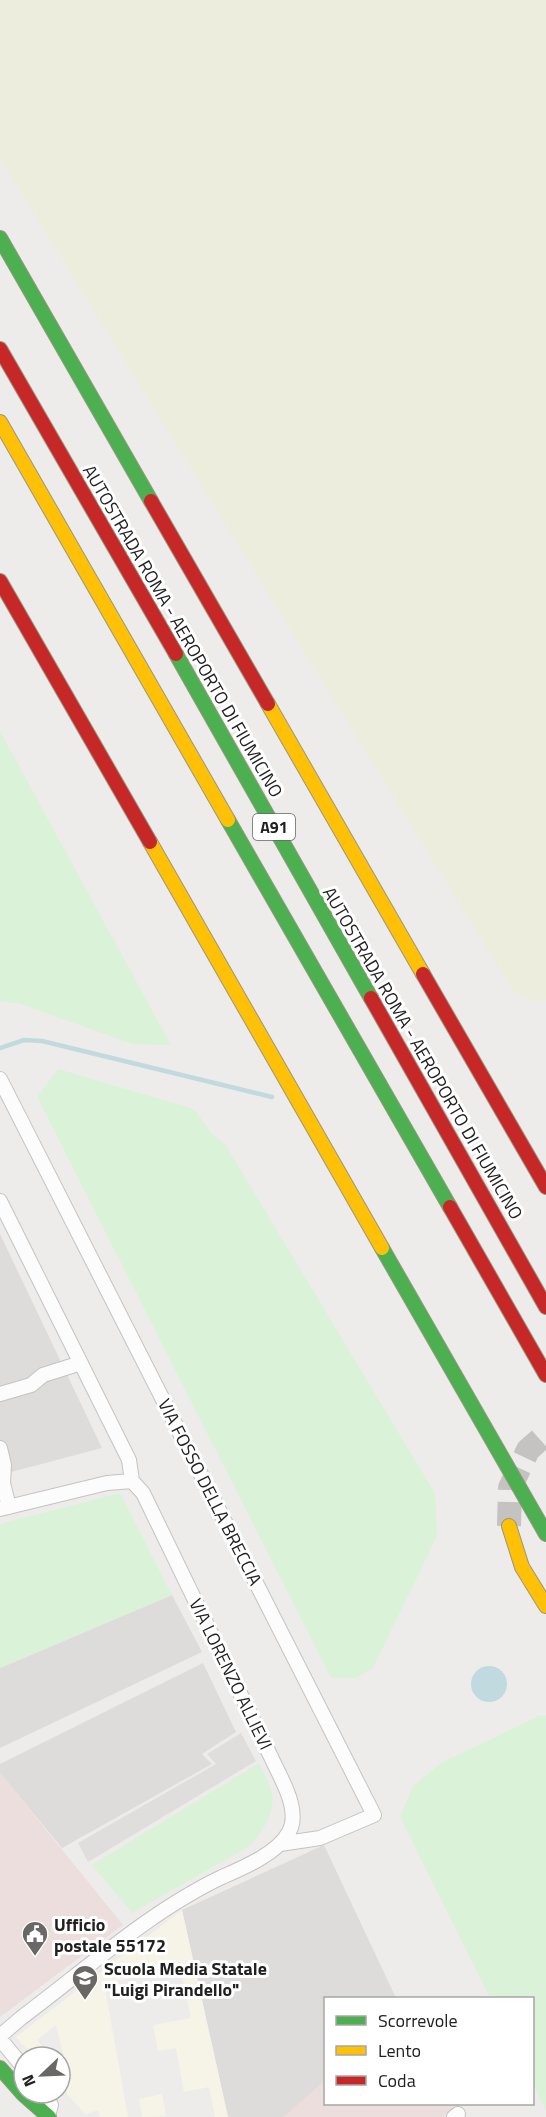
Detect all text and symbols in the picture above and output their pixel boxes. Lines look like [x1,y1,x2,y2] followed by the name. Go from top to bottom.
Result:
[76,460,290,802] street label: AUTOSTRADA ROMA - AEROPORTO DI FIUMICINO
[253,814,295,840] road number: A91
[316,882,530,1224] street label: AUTOSTRADA ROMA - AEROPORTO DI FIUMICINO
[151,1394,269,1590] street label: VIA FOSSO DELLA BRECCIA
[183,1594,279,1754] street label: VIA LORENZO ALLIEVI
[54,1911,166,1959] place label: Ufficio postale 55172
[20,1919,50,1957] public building icon: Ufficio postale 55172
[104,1955,267,2003] place label: Scuola Media Statale "Luigi Pirandello"
[70,1963,100,2001] school or university icon: Scuola Media Statale "Luigi Pirandello"
[324,1997,534,2105] legend
[378,2007,457,2034] text: Scorrevole
[378,2037,421,2064] text: Lento
[12,2045,72,2105] north arrow
[378,2067,416,2094] text: Coda
[15,2071,41,2091] text: N

